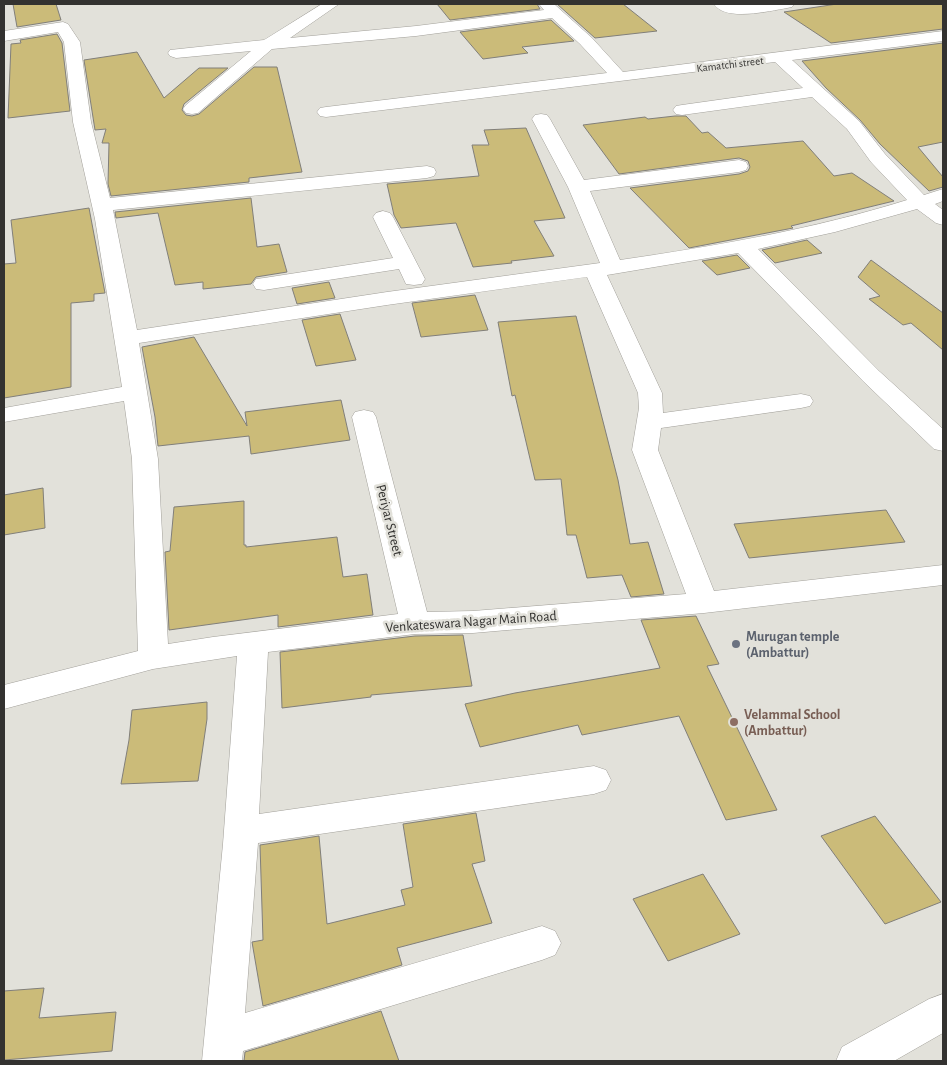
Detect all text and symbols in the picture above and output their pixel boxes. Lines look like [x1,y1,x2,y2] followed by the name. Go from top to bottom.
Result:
[696,55,765,74] street label: Kamatchi street
[373,483,405,558] street label: Periyar Street
[385,609,557,635] street label: Venkateswara Nagar Main Road
[746,630,840,660] place label: Murugan temple (Ambattur)
[730,638,742,650] marker: Murugan temple (Ambattur)
[744,708,841,738] place label: Velammal School (Ambattur)
[728,716,740,728] marker: Velammal School (Ambattur)

